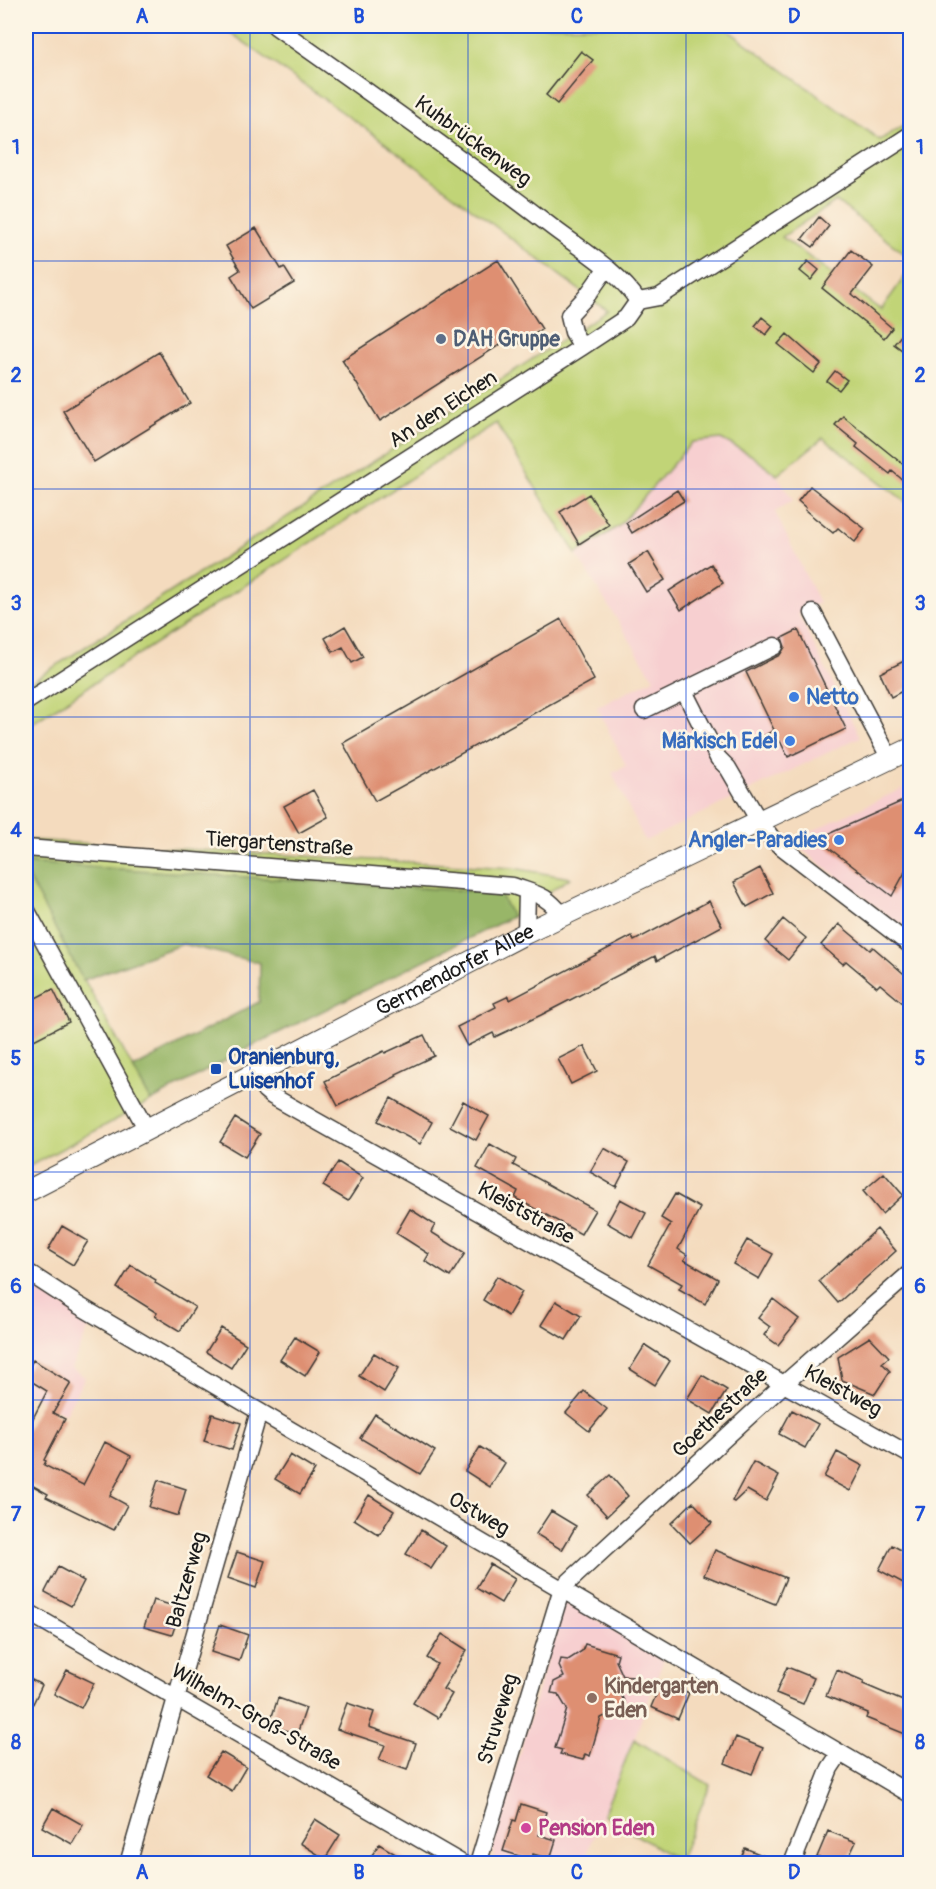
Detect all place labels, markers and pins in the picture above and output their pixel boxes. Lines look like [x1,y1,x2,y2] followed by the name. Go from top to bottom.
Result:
[453,326,560,353] place label: DAH Gruppe
[434,332,448,346] marker: DAH Gruppe
[806,684,859,711] place label: Netto
[787,690,801,704] marker: Netto
[662,728,778,755] place label: Märkisch Edel
[783,734,797,748] marker: Märkisch Edel
[688,827,828,854] place label: Angler-Paradies
[832,833,846,847] marker: Angler-Paradies
[228,1044,340,1095] place label: Oranienburg, Luisenhof
[209,1062,223,1076] marker: Oranienburg, Luisenhof
[604,1673,719,1724] place label: Kindergarten Eden
[585,1691,599,1705] marker: Kindergarten Eden
[538,1815,655,1842] place label: Pension Eden
[519,1821,533,1835] marker: Pension Eden

